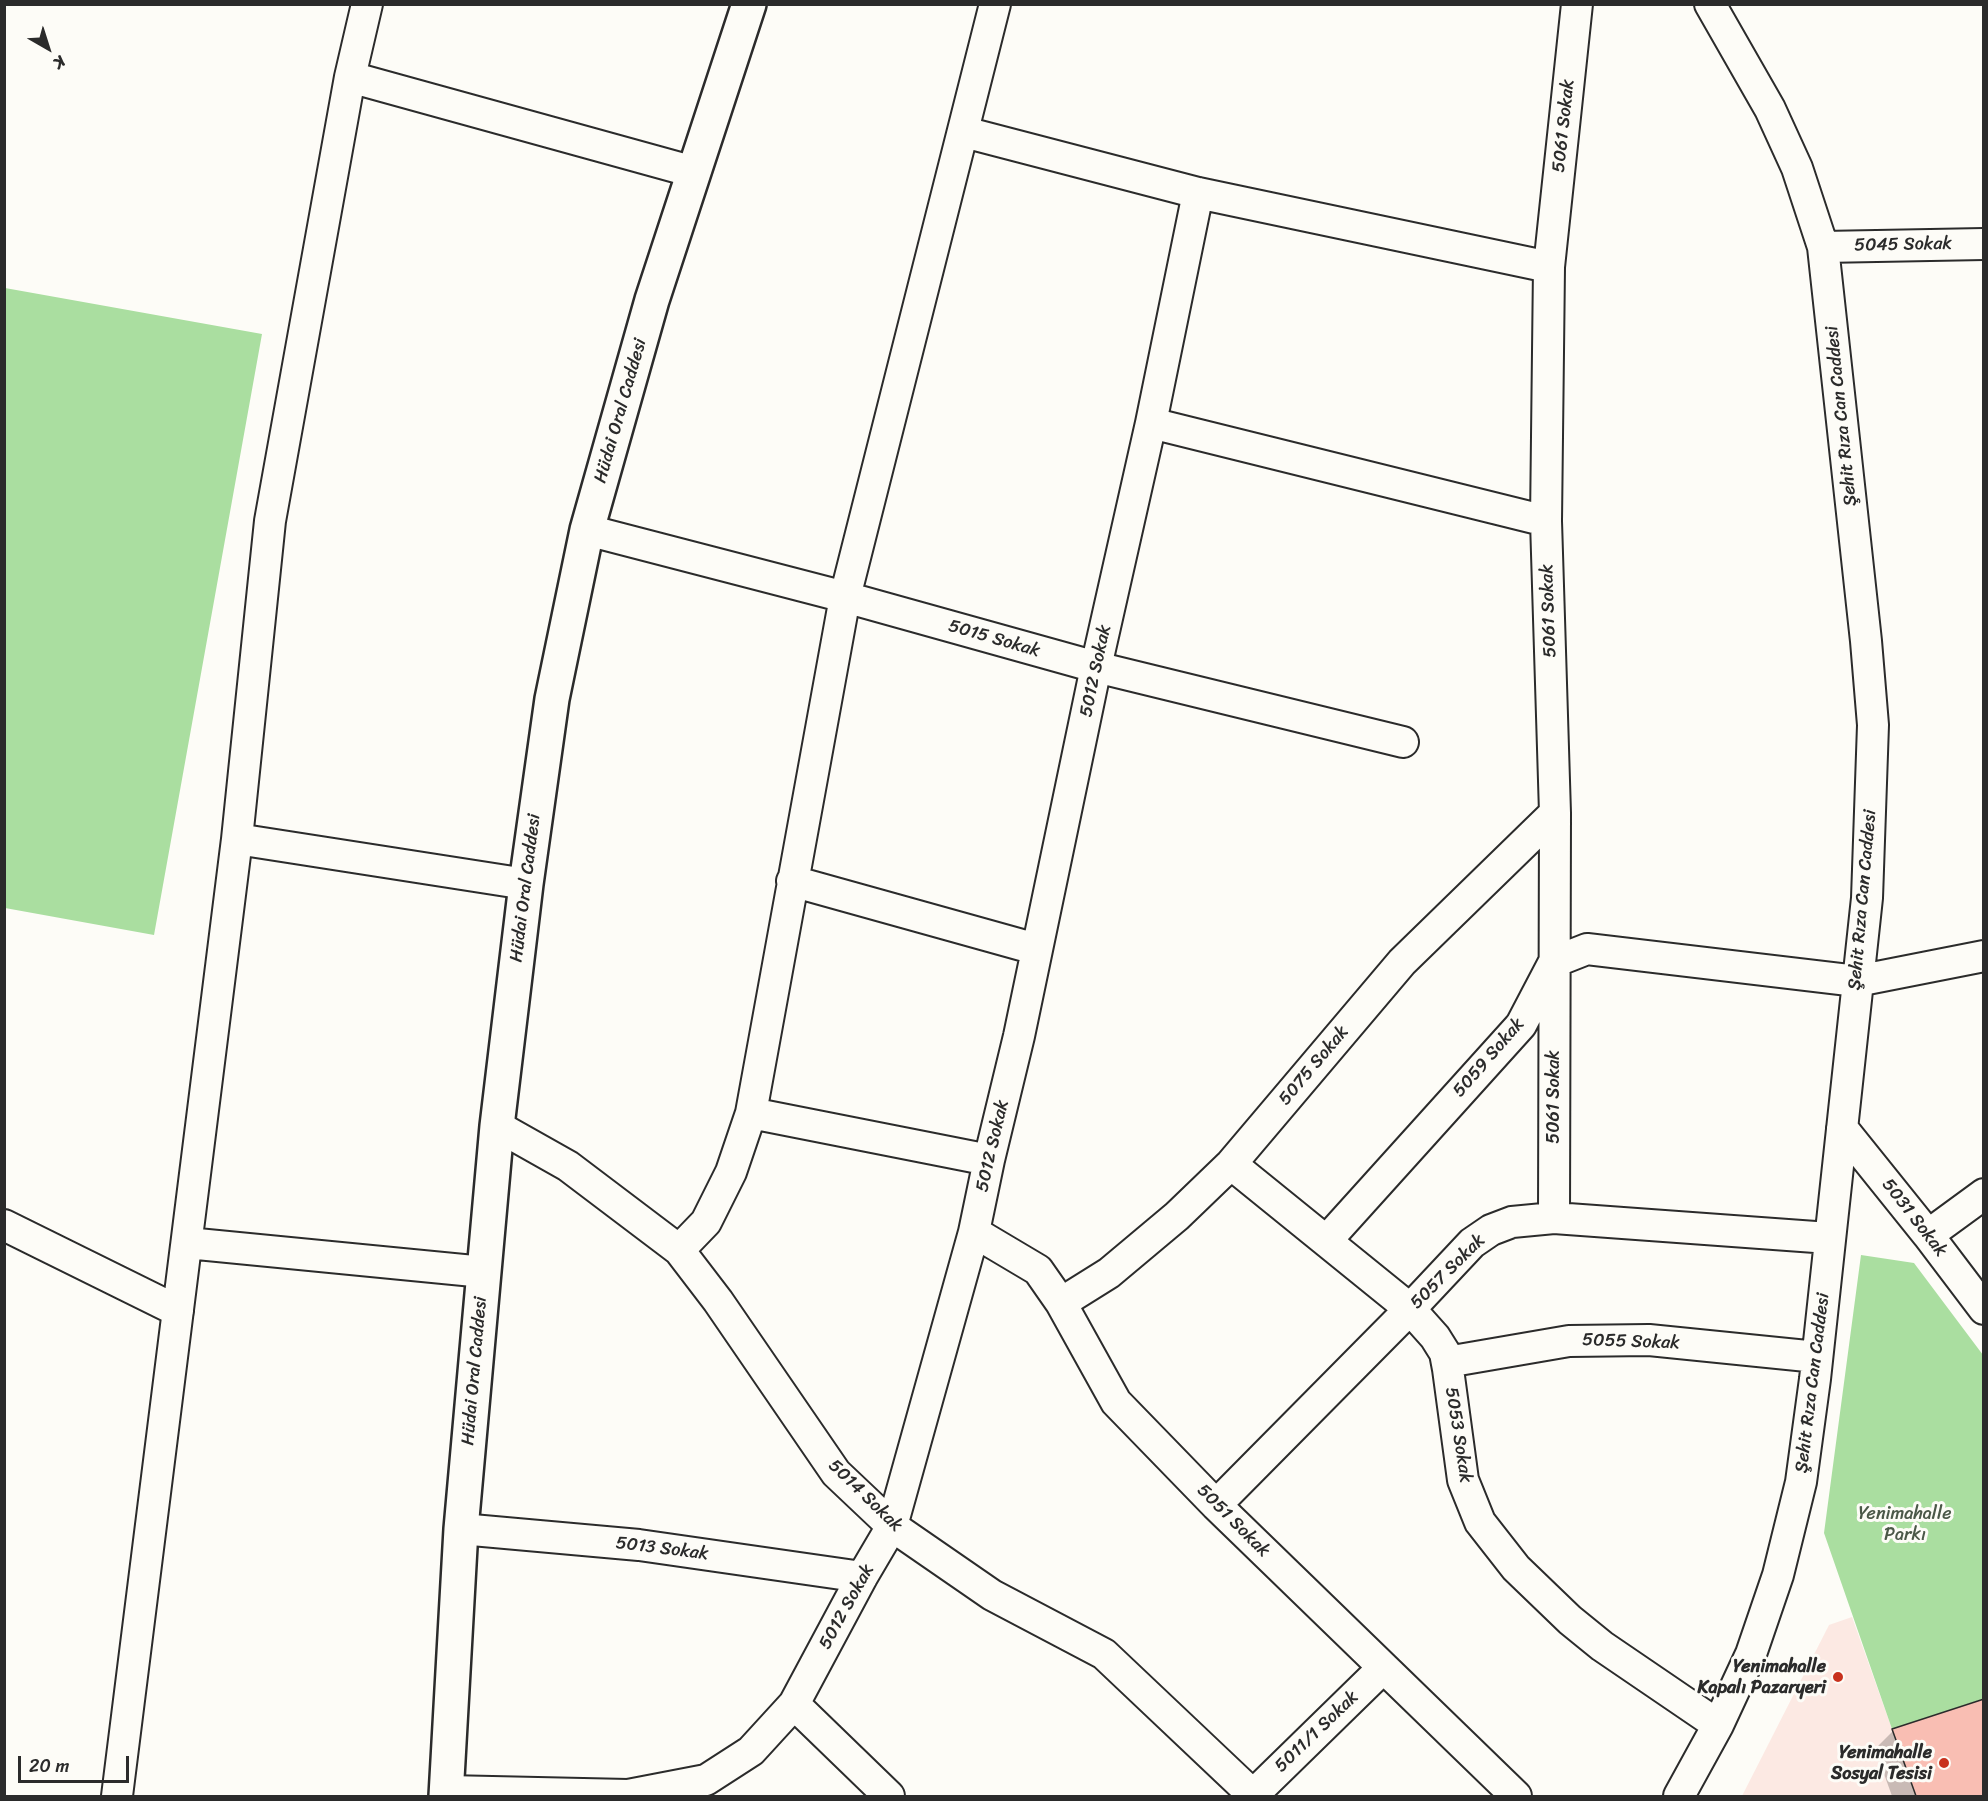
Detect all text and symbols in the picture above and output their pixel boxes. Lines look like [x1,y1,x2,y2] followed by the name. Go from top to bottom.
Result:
[18,18,78,78] north arrow
[47,48,73,77] text: K
[1548,78,1580,174] street label: 5061 Sokak
[1854,233,1952,257] street label: 5045 Sokak
[1822,325,1862,507] street label: Şehit Rıza Can Caddesi
[590,336,652,486] street label: Hüdai Oral Caddesi
[1537,564,1561,658] street label: 5061 Sokak
[946,616,1042,662] street label: 5015 Sokak
[1076,623,1116,719] street label: 5012 Sokak
[1844,809,1882,991] street label: Şehit Rıza Can Caddesi
[506,813,546,963] street label: Hüdai Oral Caddesi
[1449,1014,1529,1102] street label: 5059 Sokak
[1275,1022,1353,1110] street label: 5075 Sokak
[1543,1050,1565,1144] street label: 5061 Sokak
[972,1098,1014,1194] street label: 5012 Sokak
[1877,1175,1951,1261] street label: 5031 Sokak
[1406,1230,1490,1314] street label: 5057 Sokak
[1791,1292,1835,1474] street label: Şehit Rıza Can Caddesi
[458,1296,492,1446] street label: Hüdai Oral Caddesi
[1582,1330,1680,1354] street label: 5055 Sokak
[1440,1386,1476,1484] street label: 5053 Sokak
[823,1455,907,1537] street label: 5014 Sokak
[1192,1480,1274,1562] street label: 5051 Sokak
[1859,1503,1951,1546] park label: Yenimahalle Parkı
[614,1533,710,1565] street label: 5013 Sokak
[815,1561,879,1653] street label: 5012 Sokak
[1698,1656,1826,1698] place label: Yenimahalle Kapalı Pazaryeri
[1831,1670,1845,1684] marker: Yenimahalle Kapalı Pazaryeri
[1271,1687,1363,1777] street label: 5011/1 Sokak
[1831,1742,1932,1784] place label: Yenimahalle Sosyal Tesisi
[21,1744,132,1782] scale bar
[29,1750,69,1782] text: 20 m
[1937,1756,1951,1770] marker: Yenimahalle Sosyal Tesisi

